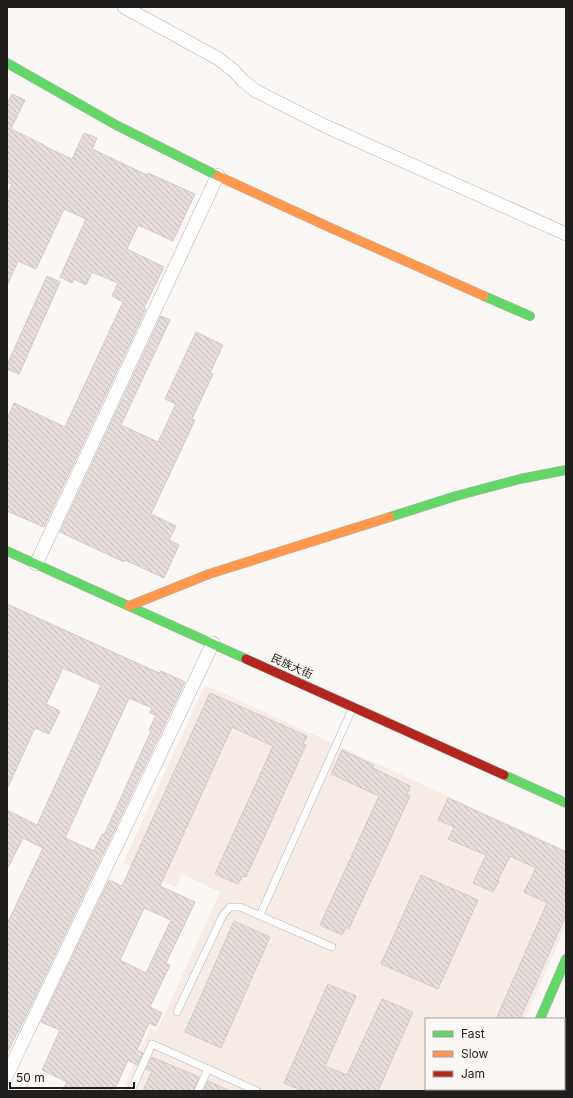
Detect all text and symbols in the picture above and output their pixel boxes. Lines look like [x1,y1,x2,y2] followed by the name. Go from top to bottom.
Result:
[269,651,315,681] street label: 民族大街
[425,1018,565,1090] legend
[461,1026,485,1041] text: Fast
[461,1046,489,1061] text: Slow
[10,1064,134,1090] scale bar
[461,1066,485,1081] text: Jam
[16,1070,45,1085] text: 50 m

